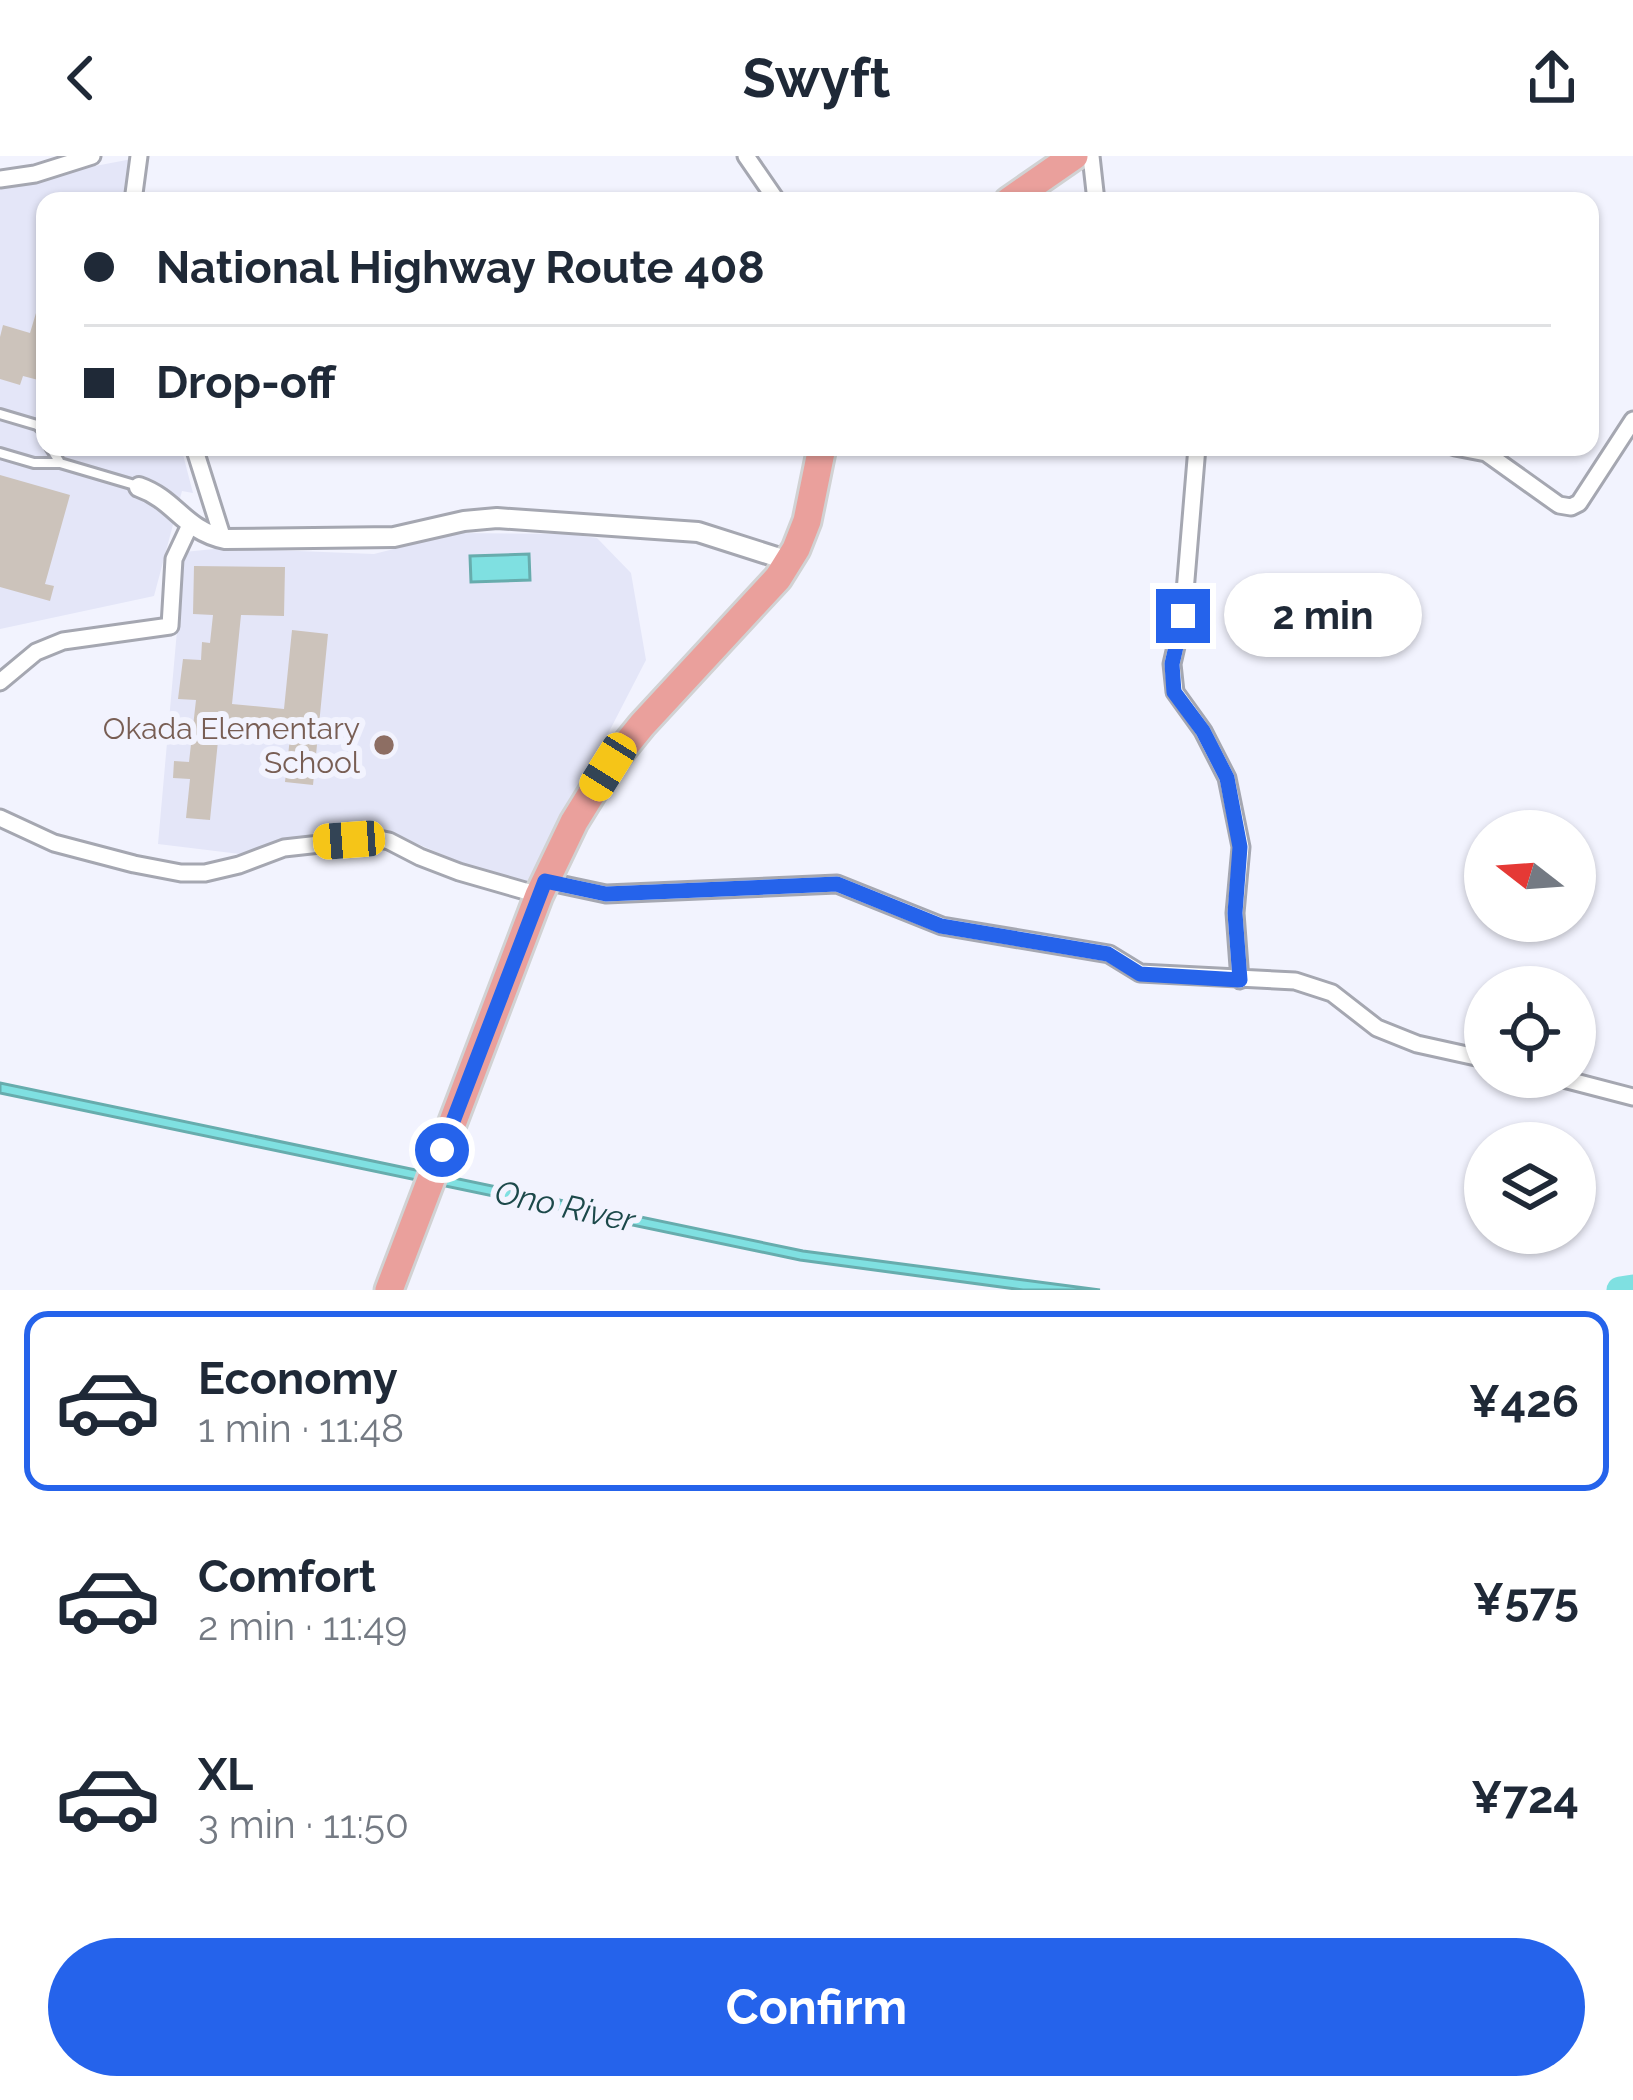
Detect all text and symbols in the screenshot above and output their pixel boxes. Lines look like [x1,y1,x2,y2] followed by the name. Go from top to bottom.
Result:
[48,45,114,111] icon: back
[1519,45,1585,111] icon: share
[743,46,890,110] text: Swyft
[156,241,765,294] text: National Highway Route 408
[156,356,336,409] text: Drop-off
[1225,574,1423,658] callout: 2 min
[1156,589,1210,643] route end
[1272,592,1374,638] text: 2 min
[103,711,361,780] place label: Okada Elementary School
[574,727,642,807] car
[371,732,397,758] marker: Okada Elementary School
[1464,810,1596,942] north arrow
[1464,810,1596,1254] map controls
[312,820,386,860] car
[1464,966,1596,1098] button: locate
[1464,1122,1596,1254] button: layers
[415,1123,469,1177] route start
[492,1172,640,1240] water label: Ono River
[54,1347,162,1455] icon: car
[198,1352,398,1405] text: Economy
[1469,1375,1579,1428] text: ¥426
[198,1405,404,1451] text: 1 min · 11:48
[54,1545,162,1653] icon: car
[198,1550,376,1603] text: Comfort
[1472,1573,1579,1626] text: ¥575
[198,1603,407,1649] text: 2 min · 11:49
[54,1743,162,1851] icon: car
[198,1748,253,1801] text: XL
[1471,1771,1579,1824] text: ¥724
[198,1801,409,1847] text: 3 min · 11:50
[48,1938,1585,2076] button: Confirm

